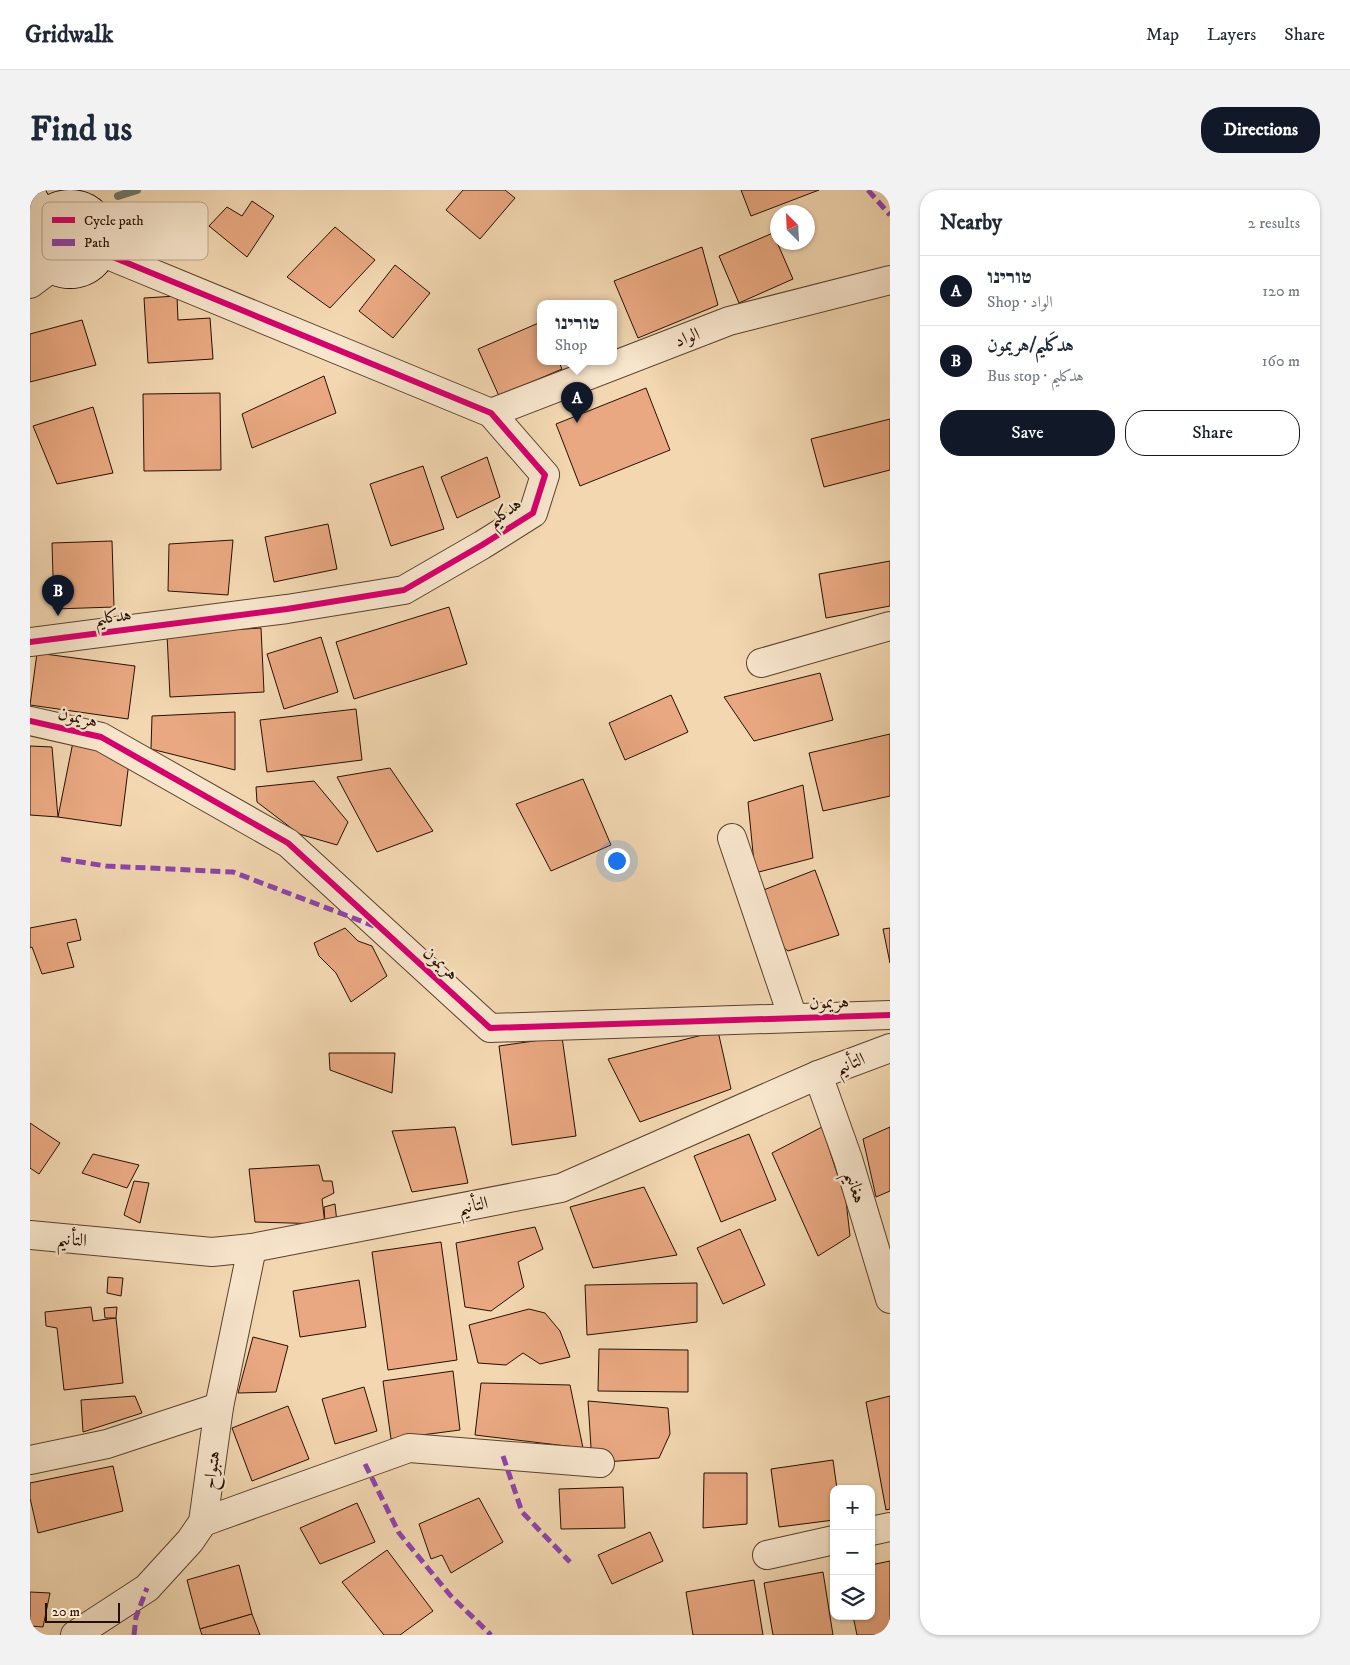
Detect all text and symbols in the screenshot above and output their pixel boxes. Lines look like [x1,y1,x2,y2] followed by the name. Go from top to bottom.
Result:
[25,20,113,50] text: Gridwalk
[1146,24,1179,46] text: Map
[1207,24,1256,46] text: Layers
[1284,24,1325,46] text: Share
[1201,107,1320,153] button: Directions
[30,108,132,152] text: Find us
[42,202,208,260] legend
[770,205,815,250] north arrow
[940,210,1002,236] text: Nearby
[84,212,144,230] text: Cycle path
[1248,213,1300,233] text: 2 results
[84,234,111,252] text: Path
[987,266,1032,289] text: טורינו
[951,281,961,301] text: A
[1262,281,1300,301] text: 120 m
[987,292,1053,312] text: Shop · الواد
[537,300,617,365] popup
[555,312,599,335] text: טורינו
[672,323,703,353] street label: الواد
[987,334,1074,357] text: هدكَليم/هريمون
[555,335,587,355] text: Shop
[951,351,961,371] text: B
[1262,351,1300,371] text: 160 m
[987,366,1084,386] text: Bus stop · هدكليم
[561,382,593,423] pin: A
[940,410,1115,456] button: Save
[1125,410,1300,456] button: Share
[483,493,530,537] street label: هدكليم
[42,575,74,616] pin: B
[93,604,134,636] street label: هدكليم
[56,703,100,733] street label: هريمون
[604,848,630,874] your location
[418,942,463,985] street label: هريمون
[809,991,850,1015] street label: هريمون
[831,1045,871,1085] street label: التأنيم
[834,1169,870,1208] street label: هغانيم
[456,1189,491,1226] street label: التأنيم
[55,1225,88,1258] street label: التأنيم
[198,1449,230,1492] street label: هتبواح
[830,1485,875,1620] map controls
[830,1485,875,1530] button: +
[830,1530,875,1575] button: −
[830,1575,875,1620] button: layers
[45,1600,120,1623] scale bar
[52,1603,80,1621] text: 20 m

